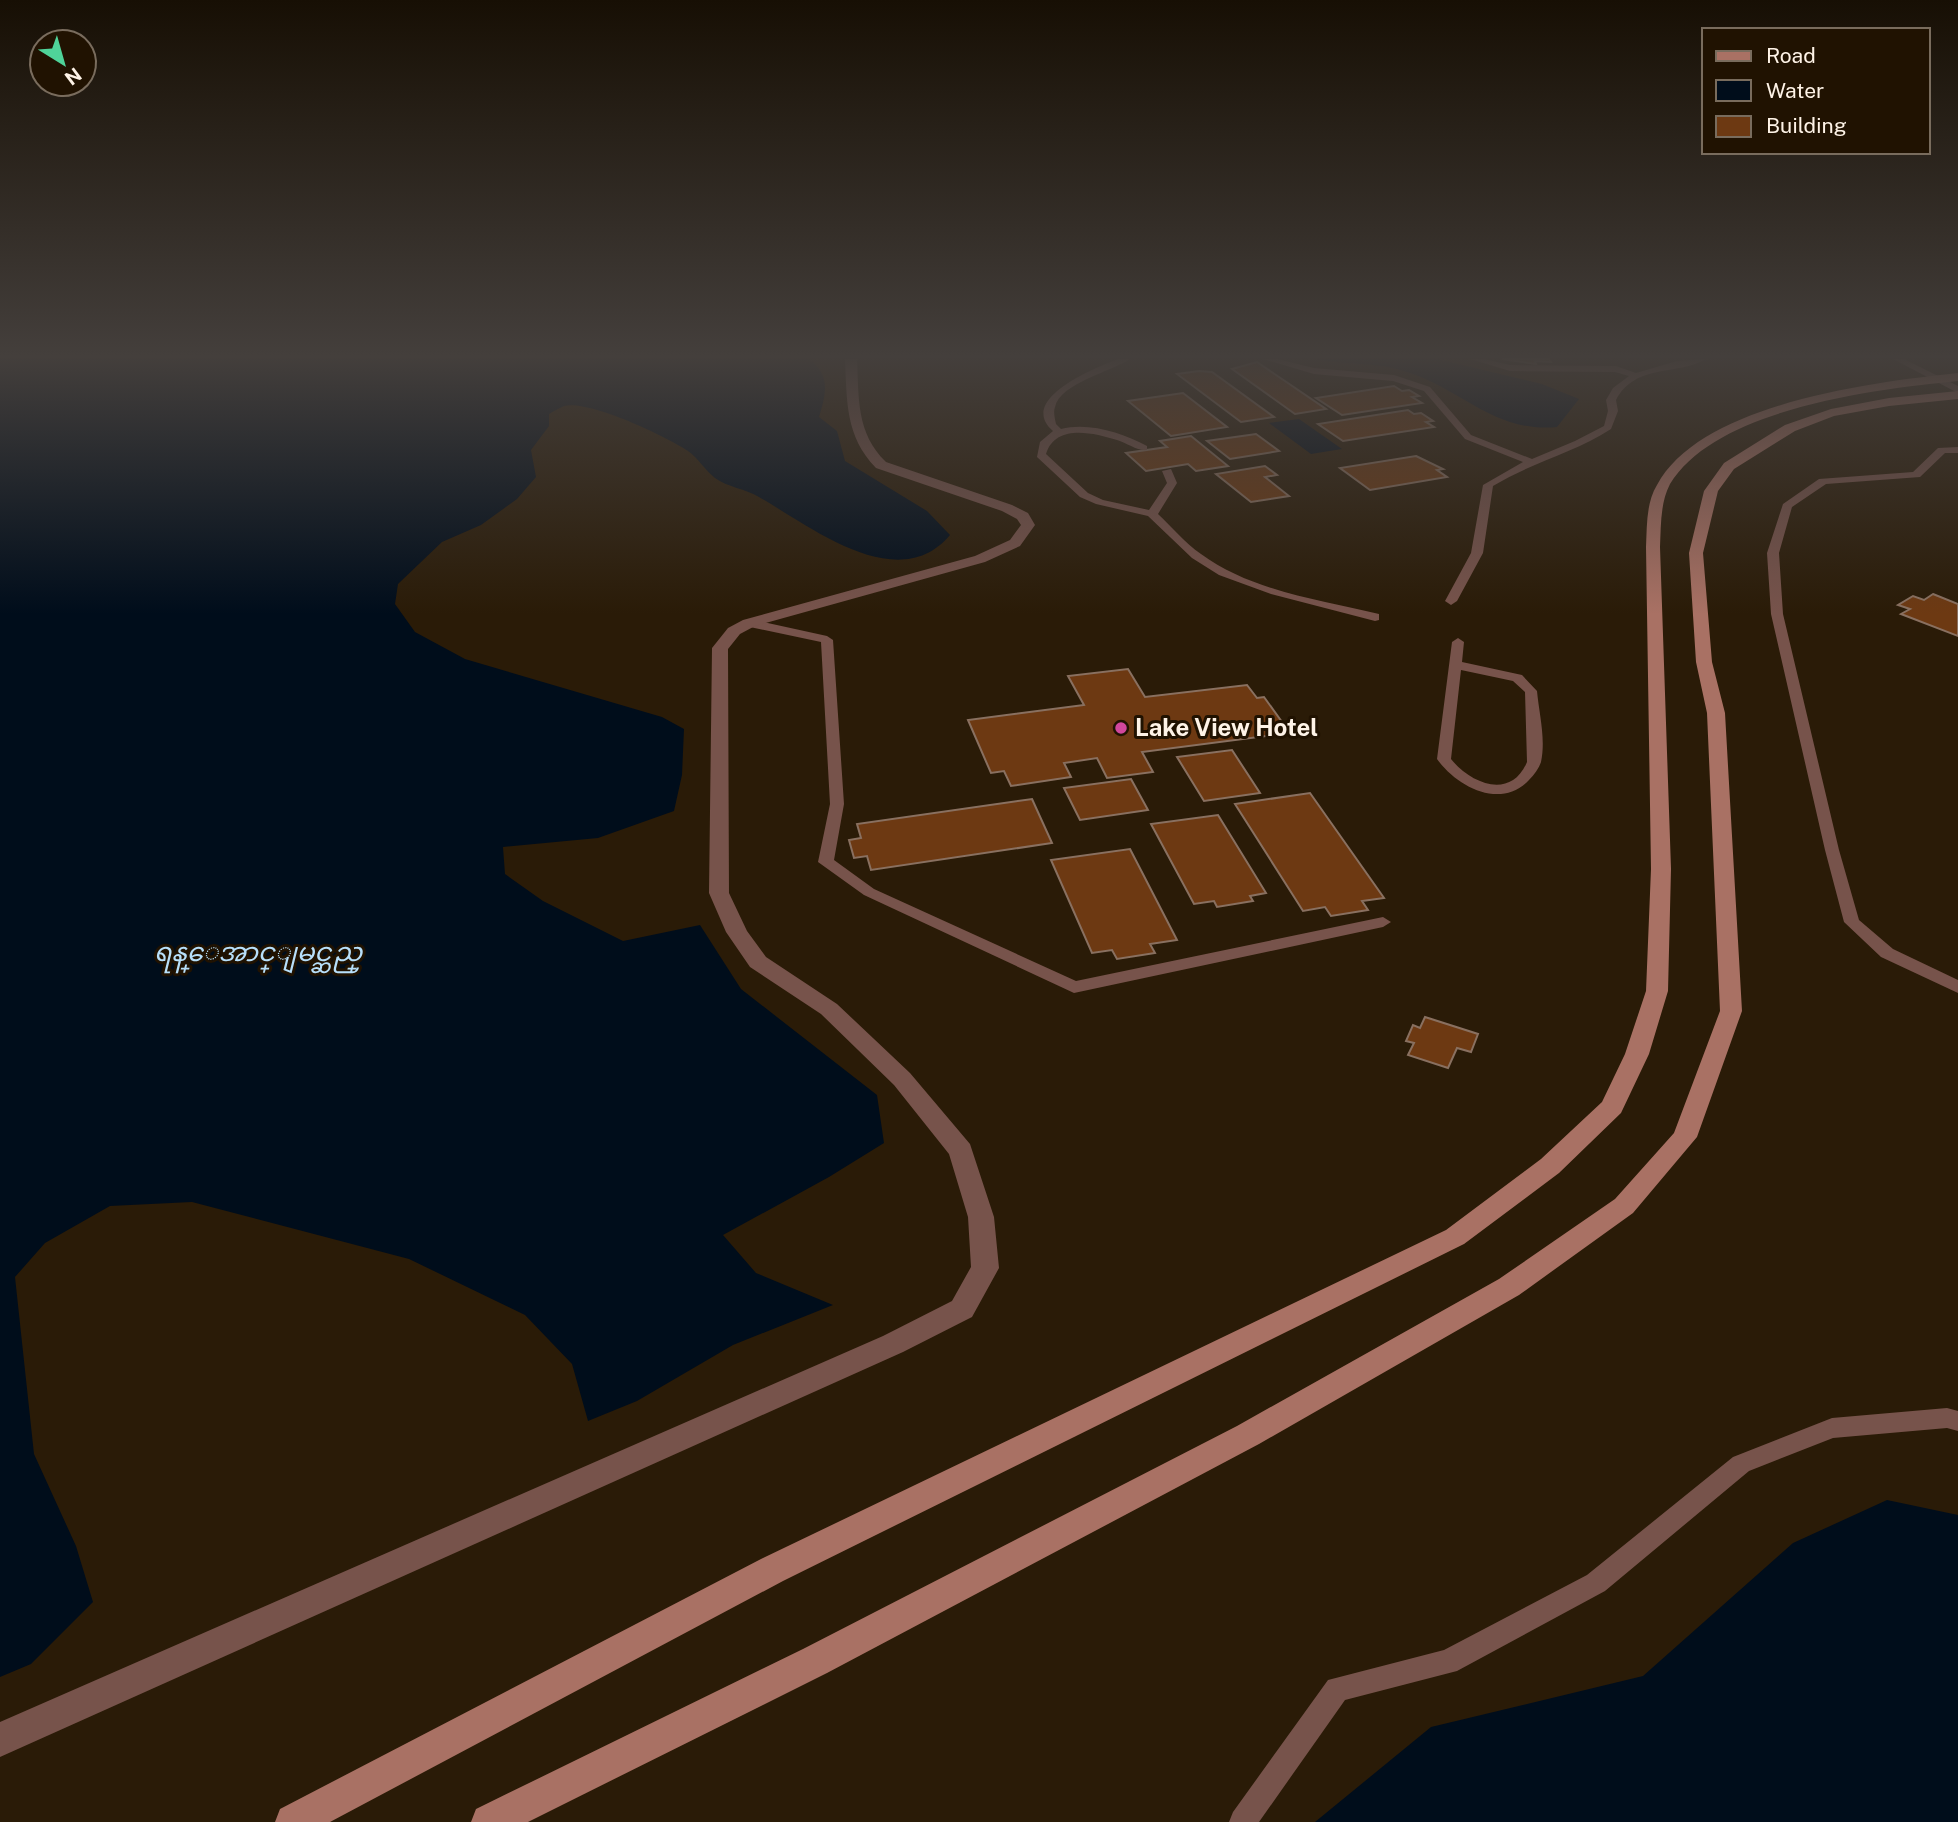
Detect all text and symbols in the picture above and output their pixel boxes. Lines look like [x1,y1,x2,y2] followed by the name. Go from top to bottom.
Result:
[28,28,98,98] north arrow
[1702,28,1930,154] legend
[1766,43,1816,68] text: Road
[61,63,86,90] text: N
[1766,78,1824,103] text: Water
[1766,113,1847,138] text: Building
[1135,713,1318,741] place label: Lake View Hotel
[1113,720,1129,736] marker: Lake View Hotel
[154,936,363,974] water label: ရန္ေအာင္ျမင္ဆည္

